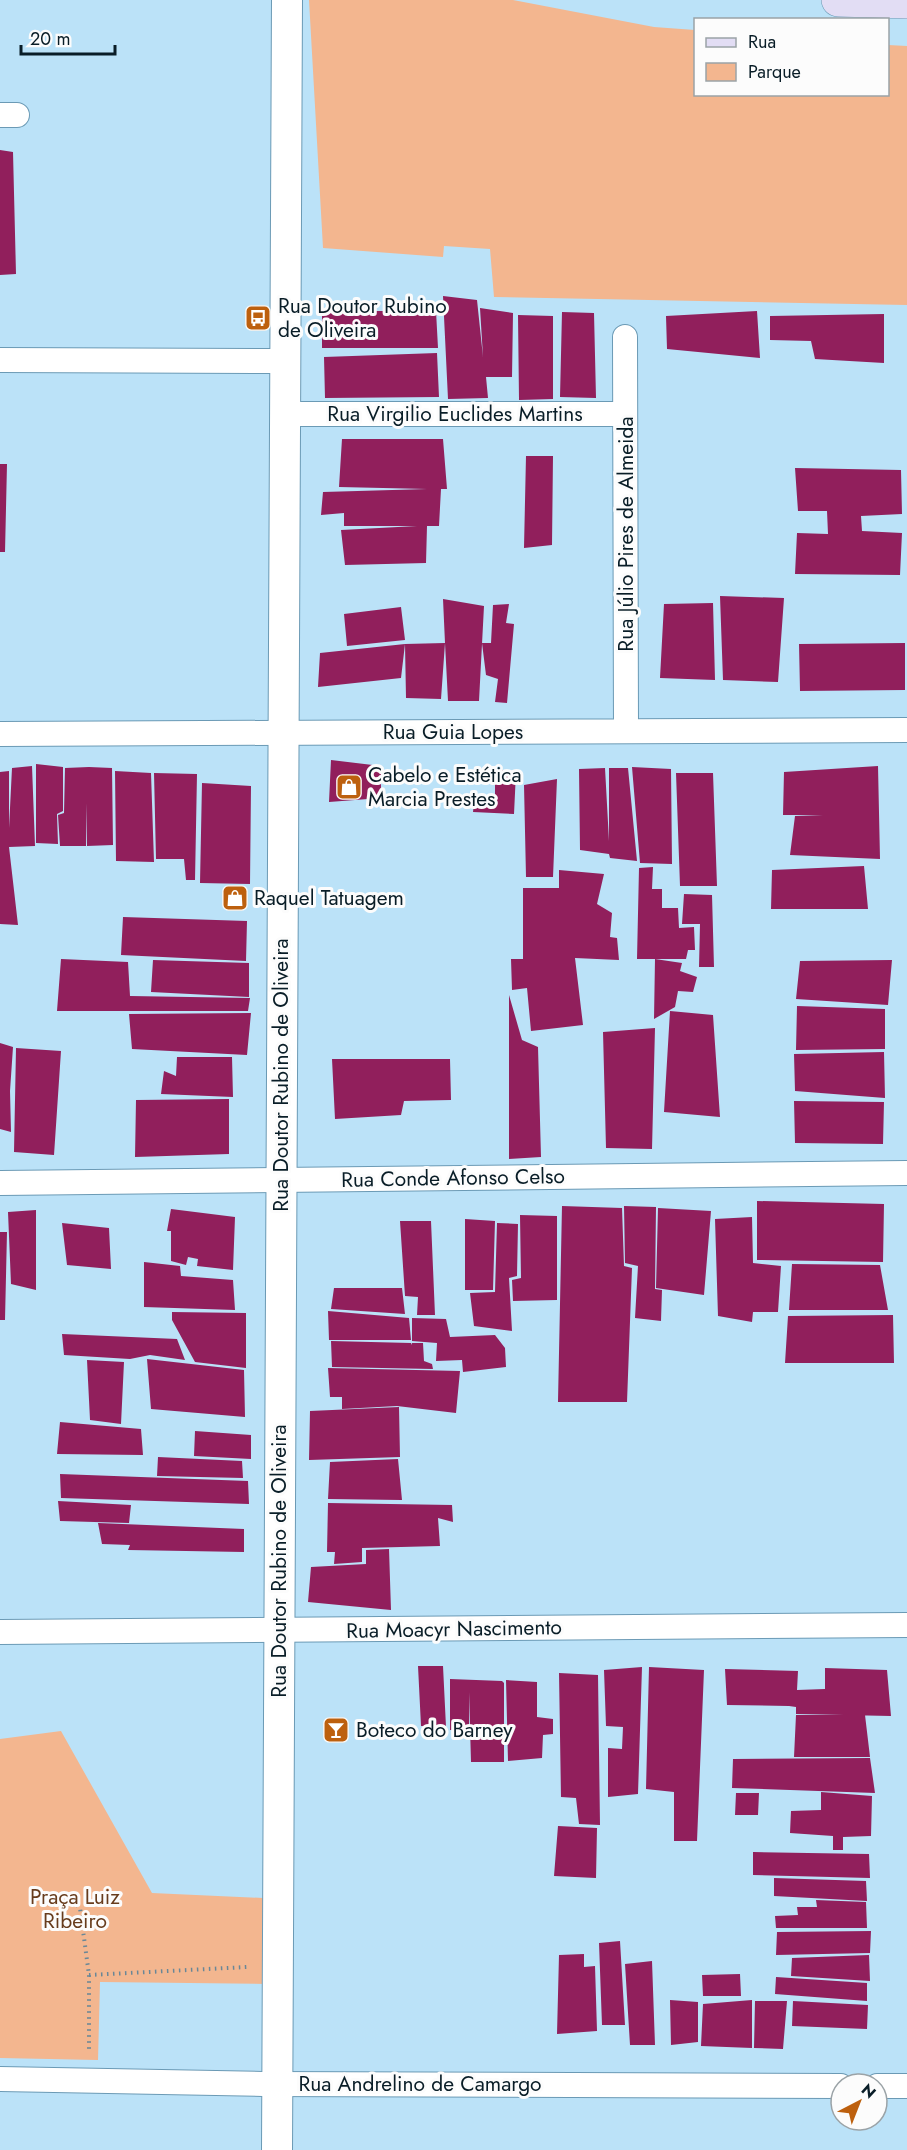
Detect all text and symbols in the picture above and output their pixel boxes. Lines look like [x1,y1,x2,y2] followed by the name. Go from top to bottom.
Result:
[21,18,116,56] scale bar
[694,18,889,96] legend
[30,26,70,52] text: 20 m
[748,29,776,55] text: Rua
[748,59,801,85] text: Parque
[278,291,447,345] place label: Rua Doutor Rubino de Oliveira
[243,303,273,333] bus stop icon: Rua Doutor Rubino de Oliveira
[327,399,583,429] street label: Rua Virgilio Euclides Martins
[611,416,641,652] street label: Rua Júlio Pires de Almeida
[383,717,523,747] street label: Rua Guia Lopes
[368,760,522,814] place label: Cabelo e Estética Marcia Prestes
[334,772,364,802] shop icon: Cabelo e Estética Marcia Prestes
[220,883,250,913] shop icon: Raquel Tatuagem
[254,883,404,913] place label: Raquel Tatuagem
[266,938,296,1212] street label: Rua Doutor Rubino de Oliveira
[341,1161,565,1195] street label: Rua Conde Afonso Celso
[264,1424,294,1698] street label: Rua Doutor Rubino de Oliveira
[346,1612,562,1646] street label: Rua Moacyr Nascimento
[321,1715,351,1745] bar icon: Boteco do Barney
[356,1715,513,1745] place label: Boteco do Barney
[30,1882,120,1936] park label: Praça Luiz Ribeiro
[298,2069,542,2099] street label: Rua Andrelino de Camargo
[829,2072,889,2132] north arrow
[856,2078,881,2104] text: N

